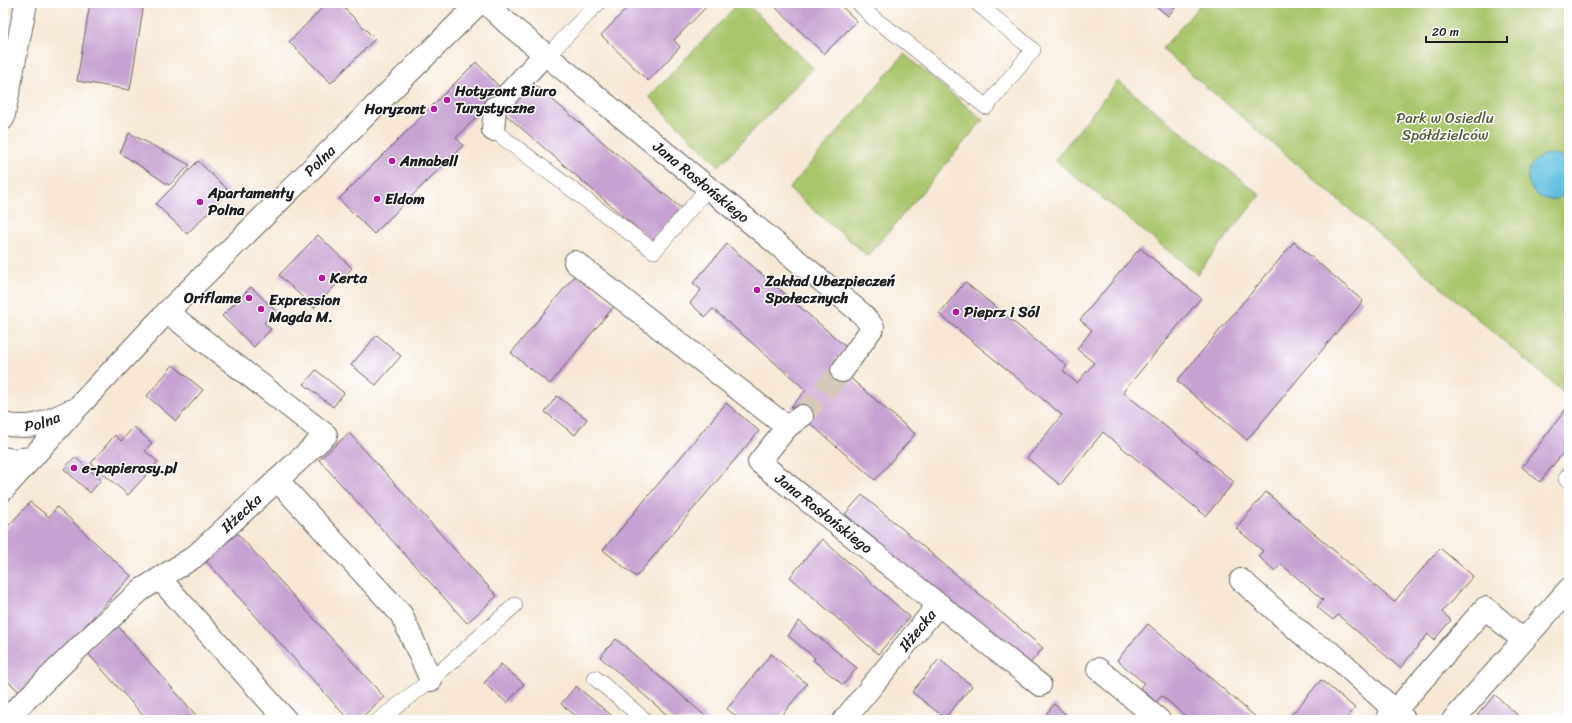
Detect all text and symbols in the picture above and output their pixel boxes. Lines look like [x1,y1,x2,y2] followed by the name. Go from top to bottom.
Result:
[1426,18,1507,44] scale bar
[1432,21,1459,43] text: 20 m
[454,78,557,121] place label: Hotyzont Biuro Turystyczne
[442,95,452,105] marker: Hotyzont Biuro Turystyczne
[363,96,426,122] place label: Horyzont
[429,104,439,114] marker: Horyzont
[1396,105,1494,148] park label: Park w Osiedlu Spółdzielców
[646,134,756,230] street label: Jana Rosłońskiego
[298,138,342,183] street label: Polna
[399,148,459,174] place label: Annabell
[387,156,397,166] marker: Annabell
[207,180,295,223] place label: Apartamenty Polna
[385,186,425,212] place label: Eldom
[372,194,382,204] marker: Eldom
[195,197,205,207] marker: Apartamenty Polna
[329,265,368,291] place label: Kerta
[764,268,896,311] place label: Zakład Ubezpieczeń Społecznych
[317,273,327,283] marker: Kerta
[183,285,242,311] place label: Oriflame
[752,285,762,295] marker: Zakład Ubezpieczeń Społecznych
[268,287,341,330] place label: Expression Magda M.
[244,293,254,303] marker: Oriflame
[964,299,1040,325] place label: Pieprz i Sól
[256,304,266,314] marker: Expression Magda M.
[951,307,961,317] marker: Pieprz i Sól
[23,404,65,439] street label: Polna
[81,455,178,481] place label: e-papierosy.pl
[69,463,79,473] marker: e-papierosy.pl
[768,466,879,561] street label: Jana Rosłońskiego
[214,487,268,540] street label: Iłżecka
[891,603,943,658] street label: Iłżecka

